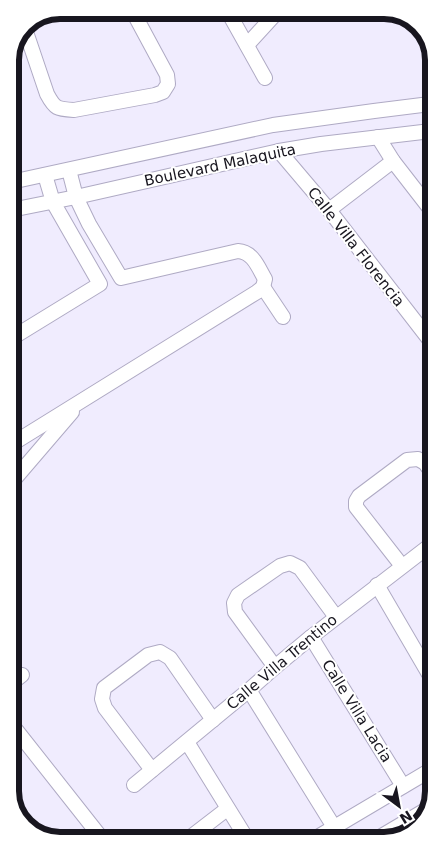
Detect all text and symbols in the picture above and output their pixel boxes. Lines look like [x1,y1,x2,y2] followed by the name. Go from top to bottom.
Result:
[143,140,297,190] street label: Boulevard Malaquita
[304,184,408,310] street label: Calle Villa Florencia
[223,611,341,713] street label: Calle Villa Trentino
[318,656,396,766] street label: Calle Villa Lacia
[374,781,424,831] north arrow
[397,807,415,827] text: N

